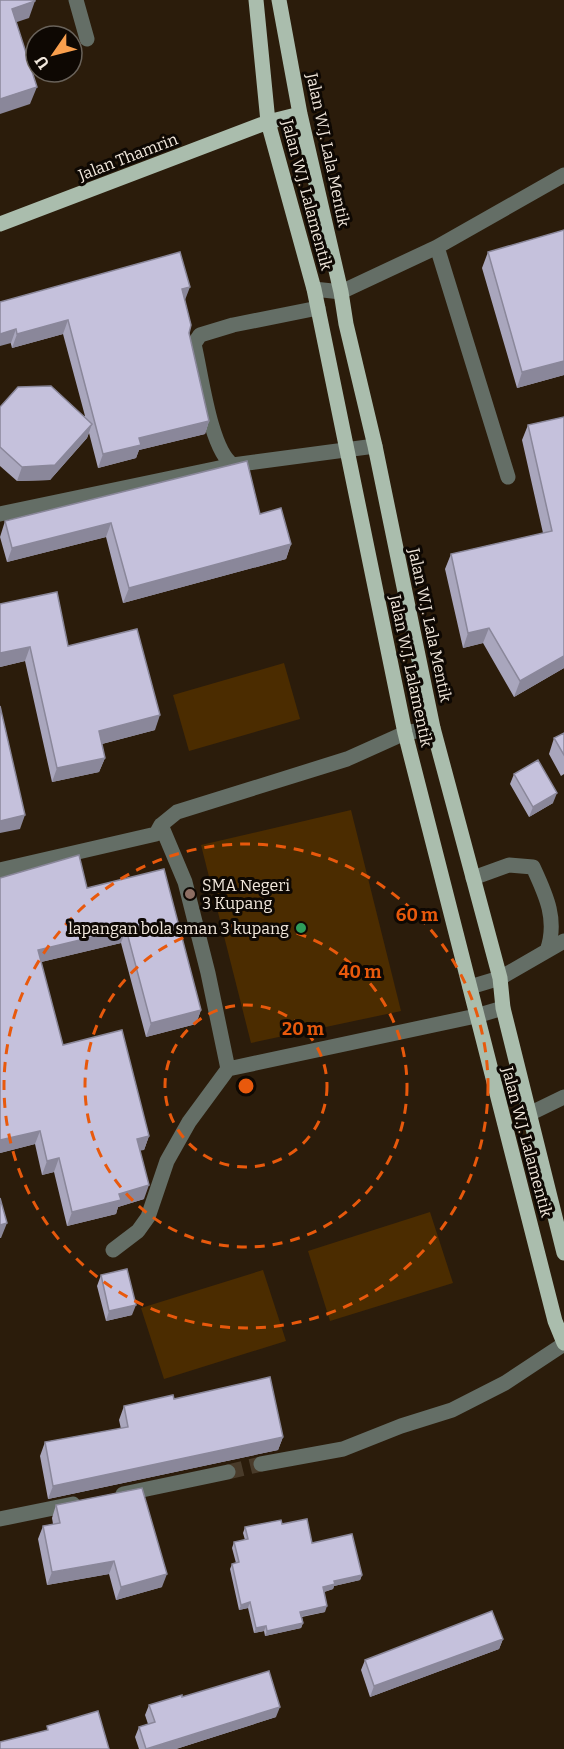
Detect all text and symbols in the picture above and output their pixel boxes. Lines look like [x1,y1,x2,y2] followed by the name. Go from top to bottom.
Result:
[24,24,84,84] north arrow
[31,52,53,73] text: U
[302,70,354,229] street label: Jalan W.J. Lala Mentik
[278,117,336,272] street label: Jalan W.J. Lalamentik
[75,129,180,185] street label: Jalan Thamrin
[404,545,456,704] street label: Jalan W.J. Lala Mentik
[385,592,436,749] street label: Jalan W.J. Lalamentik
[202,876,290,913] place label: SMA Negeri 3 Kupang
[183,887,197,901] marker: SMA Negeri 3 Kupang
[396,904,438,926] text: 60 m
[68,919,289,938] place label: lapangan bola sman 3 kupang
[294,921,308,935] marker: lapangan bola sman 3 kupang
[339,961,381,983] text: 40 m
[282,1018,324,1040] text: 20 m
[498,1064,556,1219] street label: Jalan W.J. Lalamentik
[236,1076,256,1096] centre of rings

